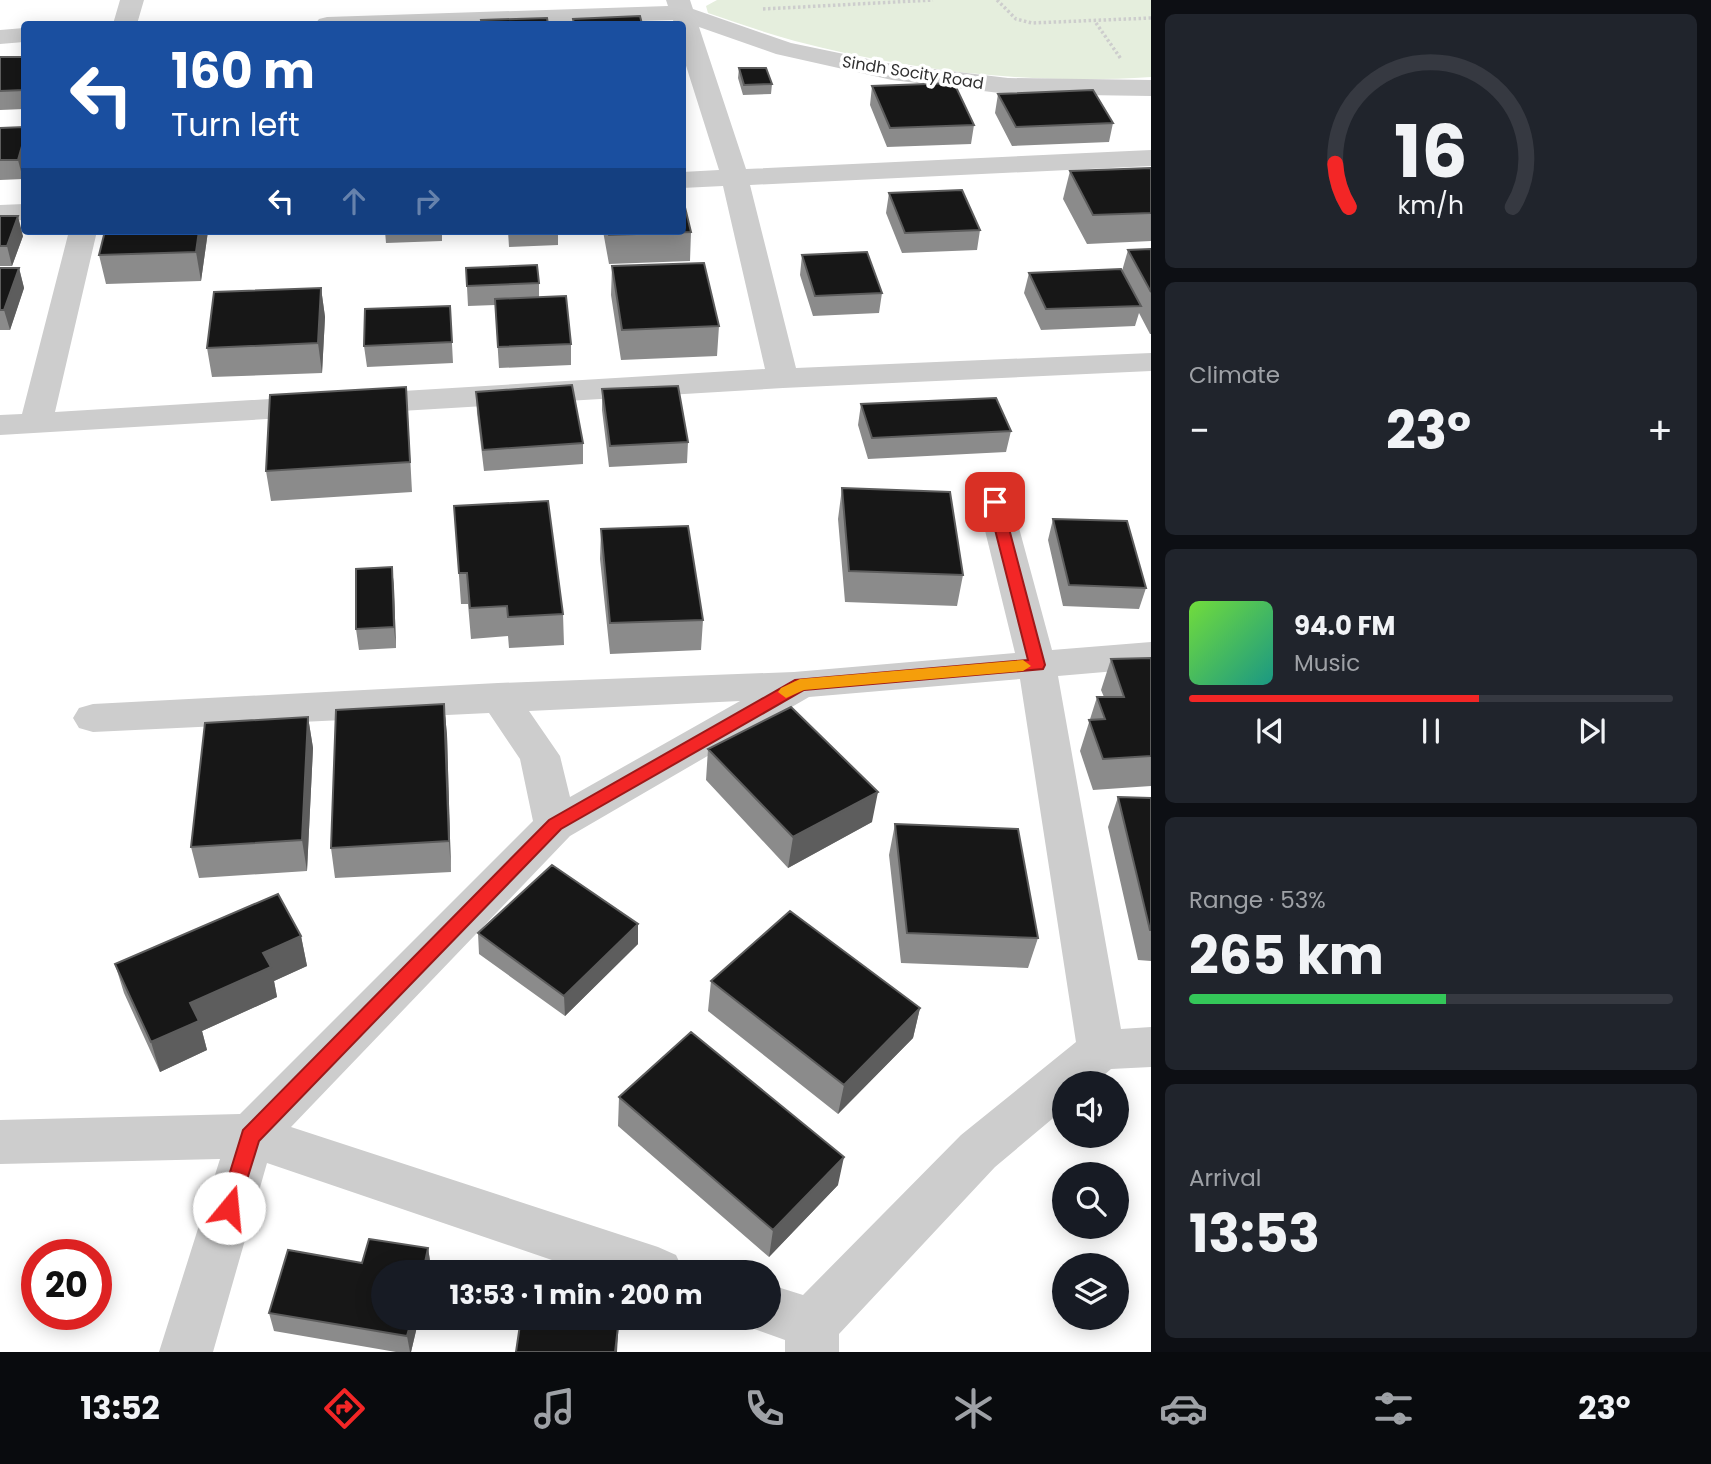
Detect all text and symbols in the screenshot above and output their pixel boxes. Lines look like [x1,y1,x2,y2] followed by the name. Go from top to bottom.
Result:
[171,37,315,105] text: 160 m
[56,49,147,140] icon: left
[841,50,985,95] street label: Sindh Socity Road
[1394,101,1468,202] text: 16
[171,102,300,147] text: Turn left
[262,182,300,220] icon: left
[335,182,373,220] icon: ahead
[408,182,446,220] icon: right
[1398,188,1464,223] text: km/h
[1189,359,1280,391] text: Climate
[1386,394,1471,467] text: 23°
[1189,404,1210,457] text: −
[1647,404,1673,457] text: +
[965,472,1025,532] pin
[976,483,1014,521] icon: arrive
[1294,608,1395,644] text: 94.0 FM
[1294,647,1360,679] text: Music
[1251,712,1289,750] icon: previous
[1412,712,1450,750] icon: pause
[1573,712,1611,750] icon: next
[1189,884,1326,916] text: Range · 53%
[1189,919,1384,992] text: 265 km
[1052,1071,1129,1330] map controls
[1052,1071,1129,1148] button: sound
[1052,1162,1129,1239] button: search
[1189,1162,1261,1194] text: Arrival
[192,1171,266,1245] position arrow
[1189,1197,1320,1270] text: 13:53
[21,1239,112,1330] speed limit sign: 20
[1052,1253,1129,1330] button: layers
[450,1277,702,1313] text: 13:53 · 1 min · 200 m
[320,1384,369,1433] icon: directions
[530,1384,579,1433] icon: music
[740,1384,789,1433] icon: phone
[949,1384,998,1433] icon: climate
[1159,1384,1208,1433] icon: car
[1369,1384,1418,1433] icon: filters
[80,1385,160,1430] text: 13:52
[1578,1385,1631,1430] text: 23°

